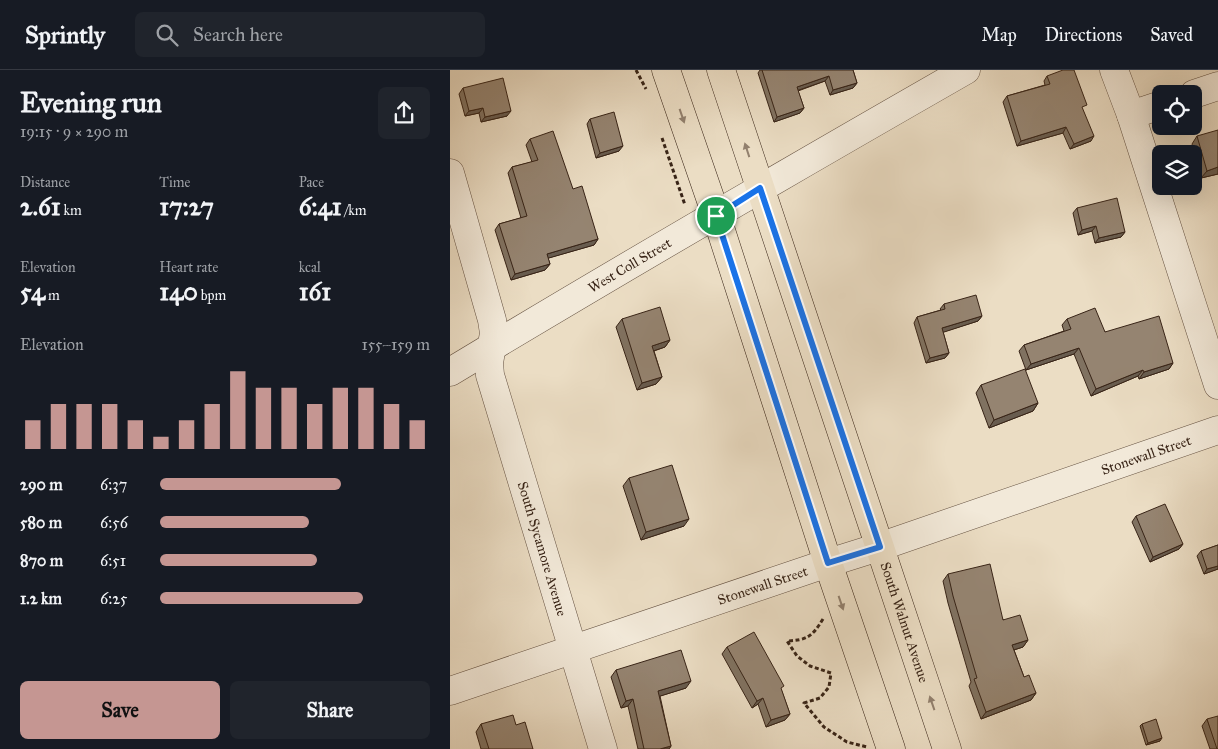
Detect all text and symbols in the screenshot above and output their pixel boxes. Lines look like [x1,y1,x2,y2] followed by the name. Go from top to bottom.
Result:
[135,12,485,57] search box
[25,20,105,50] text: Sprintly
[153,21,181,49] icon: search
[193,23,283,46] text: Search here
[981,24,1017,46] text: Map
[1045,24,1122,46] text: Directions
[1150,24,1193,46] text: Saved
[20,85,162,120] text: Evening run
[1152,85,1202,195] map controls
[1152,85,1202,135] button: locate
[378,87,430,139] button: share
[678,109,686,124] one-way arrow
[20,122,128,141] text: 19:15 · 9 × 290 m
[743,143,751,158] one-way arrow
[1152,145,1202,195] button: layers
[20,174,70,191] text: Distance
[159,174,190,191] text: Time
[299,174,324,191] text: Pace
[20,191,61,222] text: 2.61
[159,191,214,222] text: 17:27
[299,191,342,222] text: 6:41
[695,195,737,237] pin
[61,202,82,219] text: km
[342,202,367,219] text: /km
[702,202,730,230] icon: arrive
[585,234,674,296] street label: West Coll Street
[20,259,76,276] text: Elevation
[159,259,218,276] text: Heart rate
[299,259,321,276] text: kcal
[20,276,45,307] text: 54
[159,276,198,307] text: 140
[299,276,331,307] text: 161
[45,287,60,304] text: m
[198,287,226,304] text: bpm
[20,335,84,354] text: Elevation
[361,335,430,354] text: 155–159 m
[1099,431,1193,478] street label: Stonewall Street
[20,475,63,494] text: 290 m
[100,475,127,494] text: 6:37
[514,479,571,618] street label: South Sycamore Avenue
[20,513,62,532] text: 580 m
[100,513,128,532] text: 6:56
[20,551,63,570] text: 870 m
[100,551,126,570] text: 6:51
[877,560,933,685] street label: South Walnut Avenue
[715,562,810,608] street label: Stonewall Street
[20,589,62,608] text: 1.2 km
[100,589,127,608] text: 6:25
[838,596,846,611] one-way arrow
[20,681,220,739] button: Save
[230,681,430,739] button: Share
[928,695,936,710] one-way arrow

